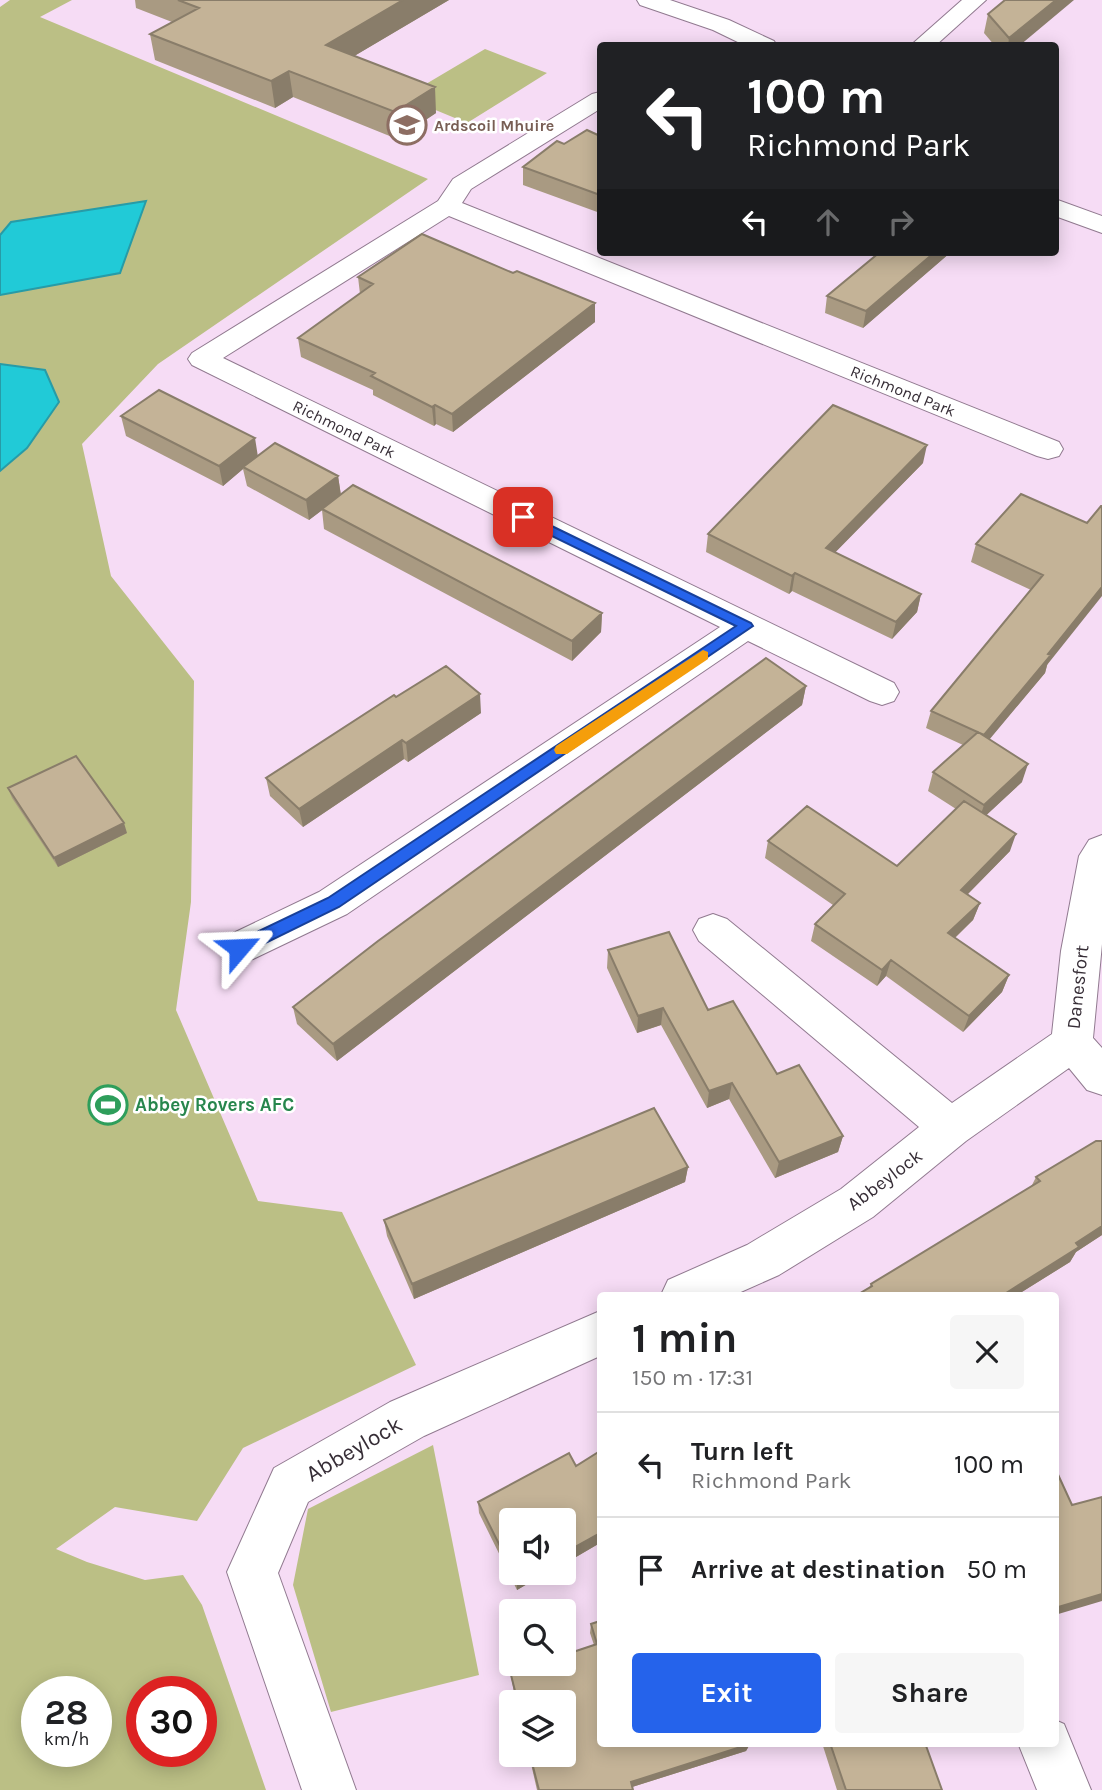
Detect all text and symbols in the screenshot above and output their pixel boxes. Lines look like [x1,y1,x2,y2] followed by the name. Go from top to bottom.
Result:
[747,68,885,125] text: 100 m
[632,70,723,161] icon: left
[386,104,428,146] school or university icon: Ardscoil Mhuire
[434,116,554,135] place label: Ardscoil Mhuire
[747,127,970,164] text: Richmond Park
[736,203,774,241] icon: left
[809,203,847,241] icon: ahead
[882,203,920,241] icon: right
[848,361,958,421] street label: Richmond Park
[290,396,398,462] street label: Richmond Park
[493,487,553,547] pin
[504,498,542,536] icon: arrive
[202,911,276,985] position arrow
[1063,944,1093,1030] street label: Danesfort
[87,1084,129,1126] sports icon: Abbey Rovers AFC
[135,1094,294,1116] place label: Abbey Rovers AFC
[843,1144,927,1215] street label: Abbeylock
[632,1313,737,1363] text: 1 min
[950,1315,1024,1389] button: close
[632,1364,753,1391] text: 150 m · 17:31
[301,1411,407,1487] street label: Abbeylock
[691,1436,793,1467] text: Turn left
[632,1446,670,1484] icon: left
[954,1449,1024,1480] text: 100 m
[691,1467,851,1494] text: Richmond Park
[499,1508,576,1767] map controls
[499,1508,576,1585] button: sound
[632,1551,670,1589] icon: arrive
[691,1554,945,1585] text: Arrive at destination
[966,1554,1027,1585] text: 50 m
[499,1599,576,1676] button: search
[632,1653,821,1733] button: Exit
[835,1653,1024,1733] button: Share
[126,1676,217,1767] speed limit sign: 30
[499,1690,576,1767] button: layers
[45,1692,88,1733] text: 28
[44,1728,89,1750] text: km/h

